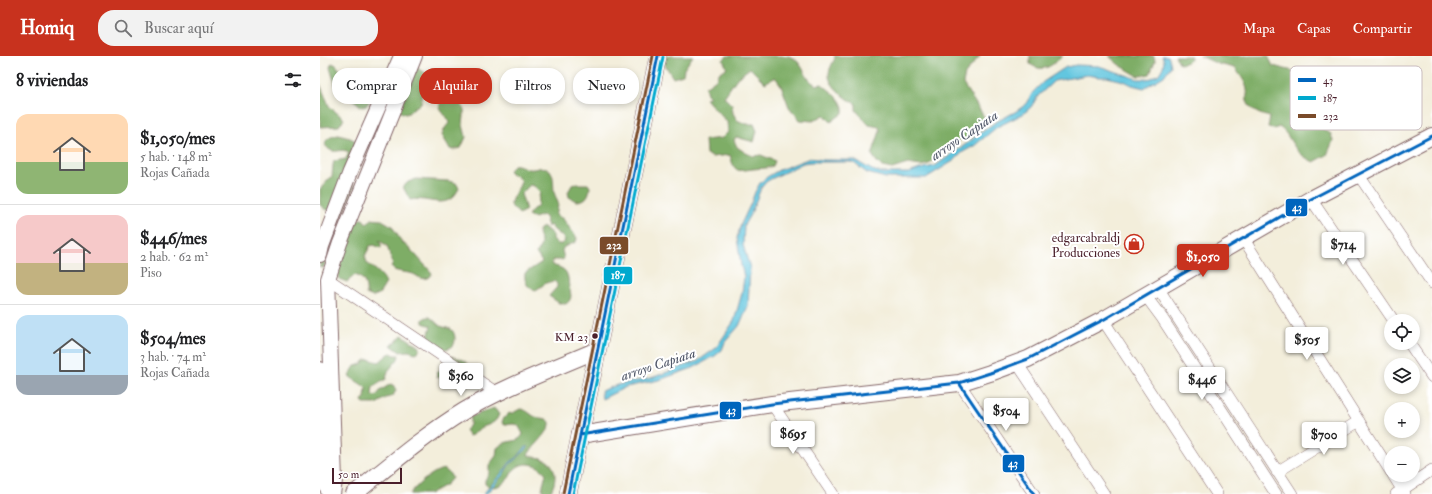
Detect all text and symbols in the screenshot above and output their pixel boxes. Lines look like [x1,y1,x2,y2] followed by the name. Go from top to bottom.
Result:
[98,10,378,46] search box
[20,16,74,40] text: Homiq
[112,17,134,39] icon: search
[144,19,214,38] text: Buscar aquí
[1243,20,1275,37] text: Mapa
[1297,20,1331,37] text: Capas
[1353,20,1412,37] text: Compartir
[1290,66,1422,130] legend
[332,68,411,104] chip: Comprar
[419,68,492,104] chip: Alquilar
[500,68,565,104] chip: Filtros
[573,68,639,104] chip: Nuevo
[282,69,304,91] icon: filters
[16,70,88,91] text: 8 viviendas
[1323,74,1333,87] text: 43
[1323,92,1337,105] text: 187
[927,106,1002,165] water label: arroyo Capiata
[1323,110,1339,123] text: 232
[140,128,215,149] text: $1,050/mes
[48,130,96,178] icon: home
[140,149,212,165] text: 5 hab. · 148 m²
[140,165,210,181] text: Rojas Cañada
[1285,198,1308,217] line badge: 43
[1291,201,1302,215] text: 43
[140,228,207,249] text: $446/mes
[1052,230,1121,261] place label: edgarcabraldj Producciones
[48,231,96,279] icon: home
[1319,232,1367,266] pin: $714
[1123,233,1145,255] shop icon: edgarcabraldj Producciones
[599,236,629,255] line badge: 232
[1331,237,1355,253] text: $714
[606,239,622,252] text: 232
[1170,244,1236,278] pin: $1,050
[140,249,208,265] text: 2 hab. · 62 m²
[1186,249,1220,265] text: $1,050
[140,265,162,281] text: Piso
[603,266,633,285] line badge: 187
[611,269,626,282] text: 187
[1384,314,1420,482] map controls
[1384,314,1420,350] button: locate
[1283,327,1331,361] pin: $505
[140,328,206,349] text: $504/mes
[555,330,588,345] place label: KM 23
[48,331,96,379] icon: home
[590,331,600,341] marker: KM 23
[1294,332,1320,348] text: $505
[618,344,698,385] water label: arroyo Capiata
[140,349,206,365] text: 3 hab. · 74 m²
[1384,358,1420,394] button: layers
[437,363,485,397] pin: $360
[140,365,210,381] text: Rojas Cañada
[1178,367,1226,401] pin: $446
[448,368,474,384] text: $360
[1188,372,1216,388] text: $446
[982,398,1030,432] pin: $504
[719,401,742,420] line badge: 43
[1384,402,1420,438] button: +
[993,403,1019,419] text: $504
[725,404,736,418] text: 43
[769,421,817,455] pin: $695
[1300,422,1348,456] pin: $700
[780,426,806,442] text: $695
[1311,427,1337,443] text: $700
[1384,446,1420,482] button: −
[1002,454,1025,473] line badge: 43
[1007,457,1018,471] text: 43
[332,466,402,485] scale bar
[338,468,359,481] text: 50 m

